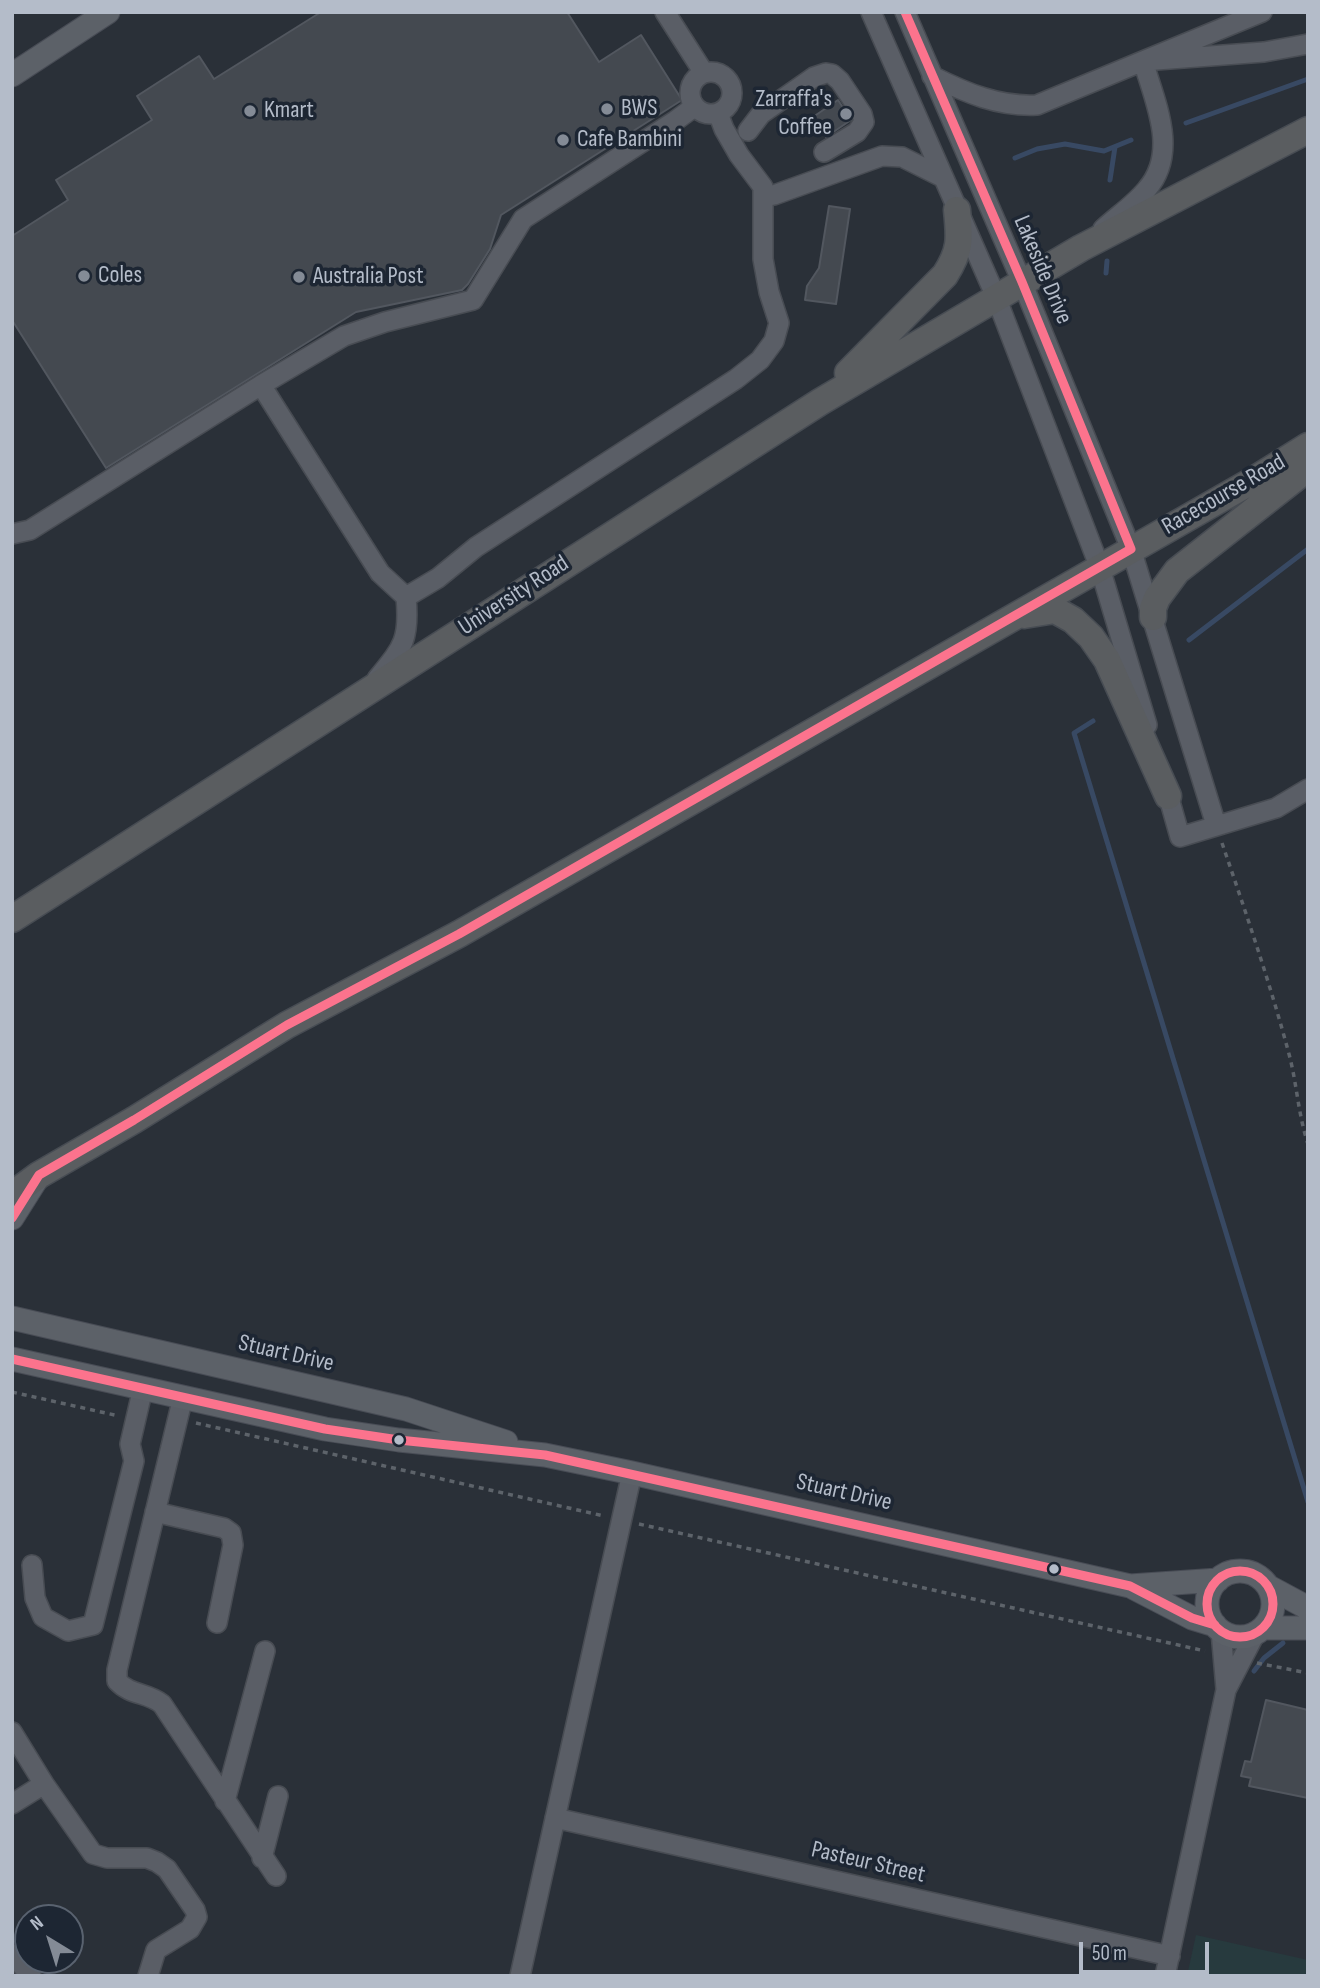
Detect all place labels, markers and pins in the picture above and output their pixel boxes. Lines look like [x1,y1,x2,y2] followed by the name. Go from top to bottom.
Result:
[755,86,832,142] place label: Zarraffa's Coffee
[621,95,657,123] place label: BWS
[264,97,314,125] place label: Kmart
[599,101,615,117] marker: BWS
[242,103,258,119] marker: Kmart
[838,106,854,122] marker: Zarraffa's Coffee
[577,126,682,154] place label: Cafe Bambini
[555,132,571,148] marker: Cafe Bambini
[98,262,142,290] place label: Coles
[313,263,423,291] place label: Australia Post
[76,268,92,284] marker: Coles
[291,269,307,285] marker: Australia Post
[392,1433,406,1447] unlabelled marker
[1047,1562,1061,1576] unlabelled marker

